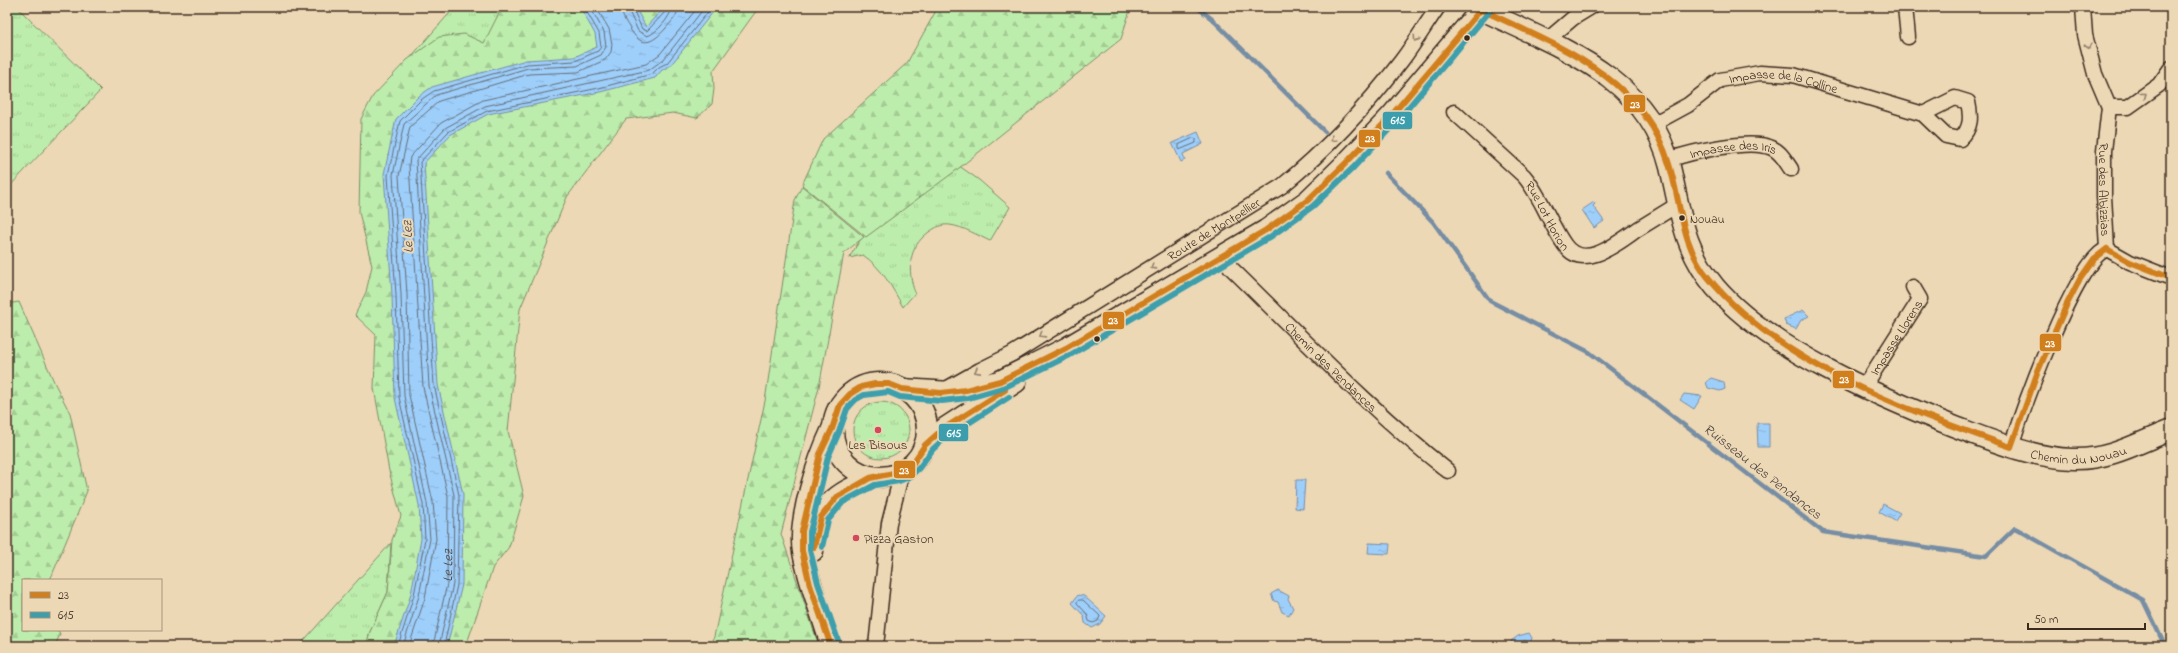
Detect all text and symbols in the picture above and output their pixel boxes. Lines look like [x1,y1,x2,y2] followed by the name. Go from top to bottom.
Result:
[1462,33,1472,43] unlabelled marker
[1413,35,1421,42] one-way arrow
[2083,42,2091,49] one-way arrow
[1728,65,1840,99] street label: Impasse de la Colline
[2140,93,2147,100] one-way arrow
[1623,94,1646,113] line badge: 23
[1629,97,1640,113] text: 23
[1382,111,1413,130] line badge: 615
[1390,113,1406,129] text: 615
[1358,129,1381,148] line badge: 23
[1364,131,1375,147] text: 23
[1331,134,1338,142] one-way arrow
[1688,136,1781,164] street label: Impasse des Iris
[2093,142,2114,237] street label: Rue des Albizzias
[1520,178,1574,255] street label: Rue Lot Horion
[1164,193,1265,266] street label: Route de Montpellier
[1690,211,1725,229] place label: Nouau
[1677,213,1687,223] marker: Nouau
[397,219,420,254] water label: Le Lez
[1150,262,1157,270] one-way arrow
[1866,296,1928,380] street label: Impasse Llorens
[1102,311,1125,330] line badge: 23
[1107,313,1118,329] text: 23
[1280,318,1381,417] street label: Chemin des Pendances
[1039,330,1046,338] one-way arrow
[2039,333,2062,352] line badge: 23
[1092,334,1102,344] unlabelled marker
[2044,336,2055,352] text: 23
[974,367,981,374] one-way arrow
[1832,370,1855,389] line badge: 23
[1838,372,1849,388] text: 23
[1699,419,1826,526] water label: Ruisseau des Pendances
[938,423,969,442] line badge: 615
[873,425,883,435] marker: Les Bisous
[946,426,962,442] text: 615
[849,436,908,455] place label: Les Bisous
[2028,441,2129,470] street label: Chemin du Nouau
[893,460,916,479] line badge: 23
[898,463,909,479] text: 23
[864,530,934,549] place label: Pizza Gaston
[851,533,861,543] marker: Pizza Gaston
[438,548,459,582] water label: Le Lez
[22,579,162,631] legend
[58,587,69,605] text: 23
[2028,605,2145,631] scale bar
[58,607,74,625] text: 615
[2034,611,2058,629] text: 50 m

